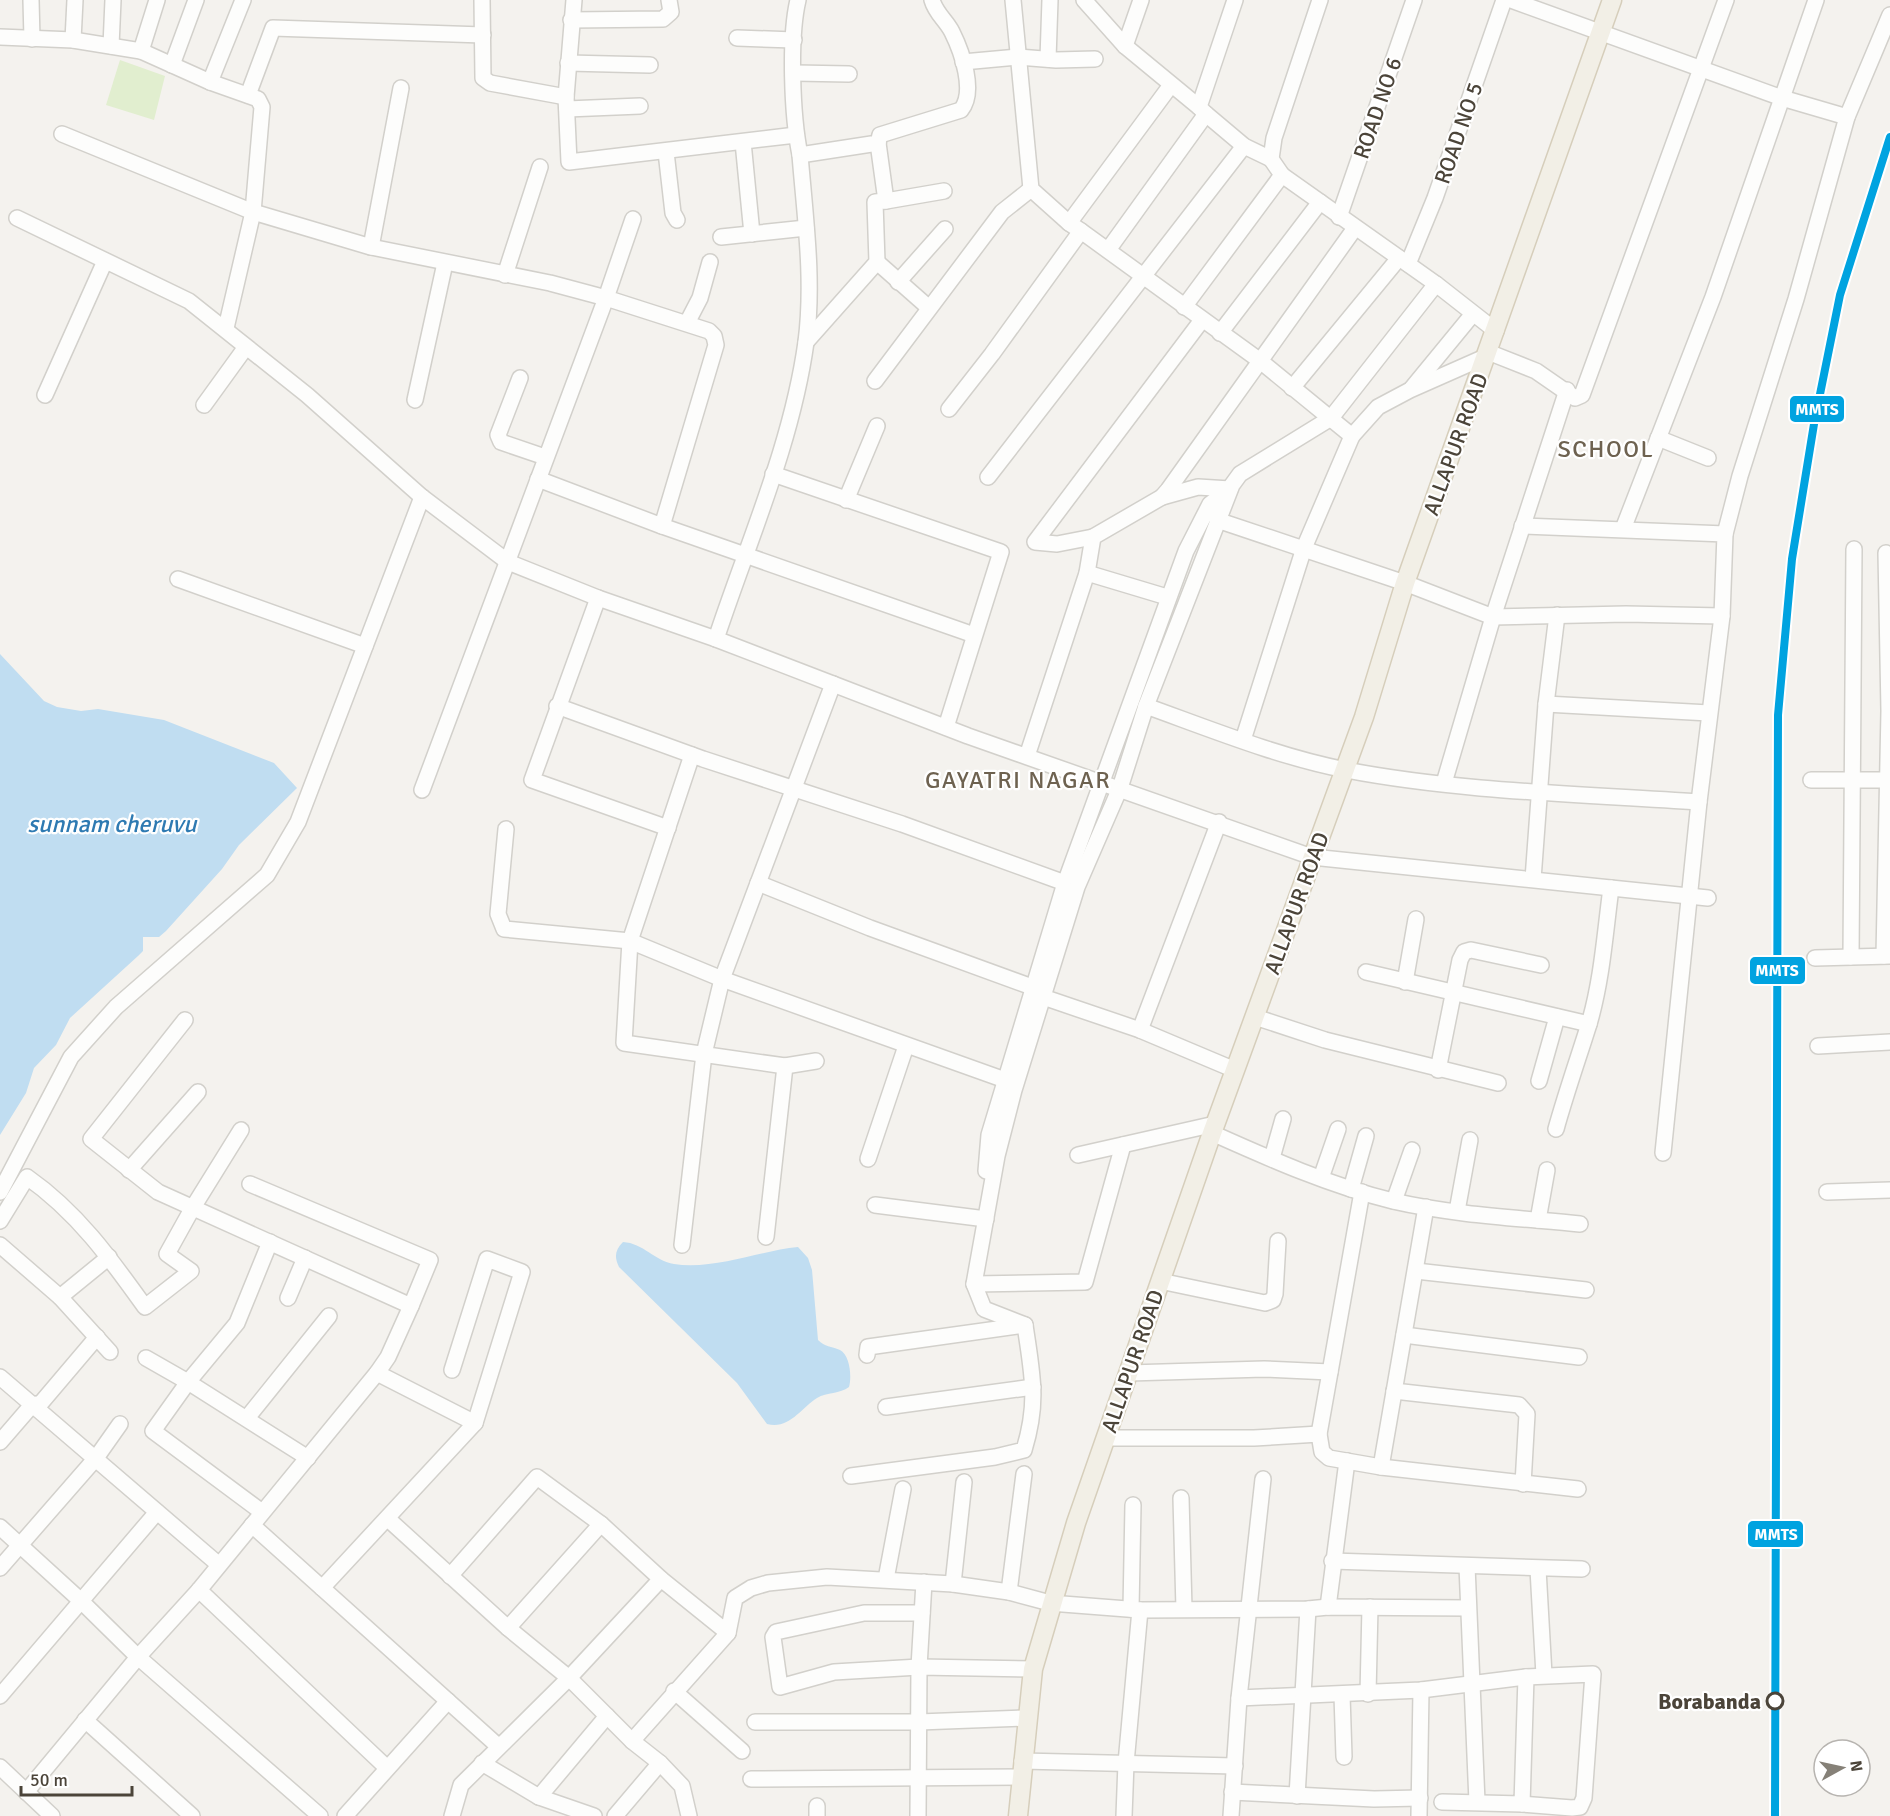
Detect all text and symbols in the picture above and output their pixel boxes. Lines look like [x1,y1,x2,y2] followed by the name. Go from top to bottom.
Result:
[1347,54,1407,163] street label: ROAD NO 6
[1428,79,1488,188] street label: ROAD NO 5
[1417,369,1494,519] street label: ALLAPUR ROAD
[1789,395,1845,423] line badge: MMTS
[1795,400,1839,420] text: MMTS
[1558,434,1654,464] district label: SCHOOL
[925,765,1111,795] district label: GAYATRI NAGAR
[28,809,198,839] water label: sunnam cheruvu
[1258,828,1335,978] street label: ALLAPUR ROAD
[1749,956,1806,985] line badge: MMTS
[1755,961,1799,981] text: MMTS
[1095,1286,1170,1436] street label: ALLAPUR ROAD
[1747,1520,1804,1548] line badge: MMTS
[1754,1525,1798,1545] text: MMTS
[1658,1688,1761,1715] place label: Borabanda
[1766,1692,1784,1710] marker: Borabanda
[1812,1738,1872,1798] north arrow
[21,1759,132,1797] scale bar
[1845,1759,1867,1773] text: N
[30,1769,68,1791] text: 50 m

